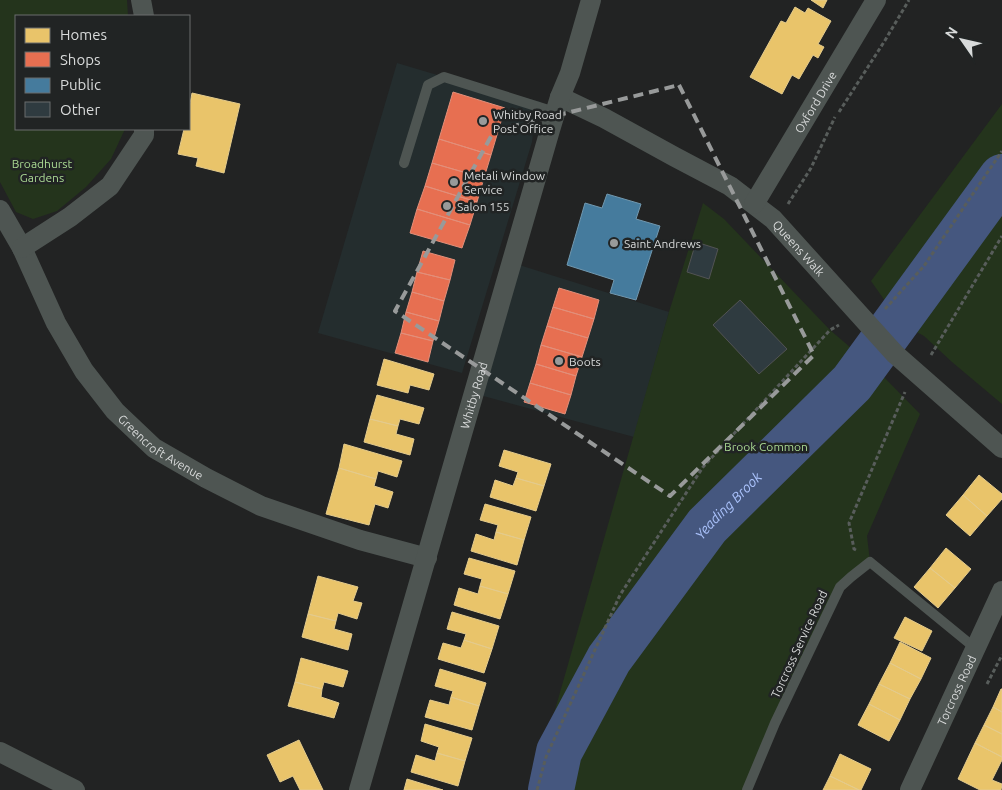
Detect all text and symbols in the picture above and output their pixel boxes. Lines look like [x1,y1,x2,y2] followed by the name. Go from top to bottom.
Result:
[15,15,190,130] legend
[937,15,987,65] north arrow
[942,24,961,42] text: N
[60,26,107,43] text: Homes
[60,51,101,68] text: Shops
[792,69,839,135] street label: Oxford Drive
[60,76,101,93] text: Public
[60,101,100,118] text: Other
[493,108,562,135] place label: Whitby Road Post Office
[477,115,489,127] marker: Whitby Road Post Office
[12,157,73,184] park label: Broadhurst Gardens
[464,169,546,196] place label: Metali Window Service
[448,176,460,188] marker: Metali Window Service
[441,200,453,212] marker: Salon 155
[457,200,510,213] place label: Salon 155
[771,217,828,278] street label: Queens Walk
[608,237,620,249] marker: Saint Andrews
[624,237,701,250] place label: Saint Andrews
[553,355,565,367] marker: Boots
[569,355,601,368] place label: Boots
[457,360,489,430] street label: Whitby Road
[116,411,206,482] street label: Greencroft Avenue
[724,440,808,453] park label: Brook Common
[692,468,765,543] water label: Yeading Brook
[768,588,830,700] street label: Torcross Service Road
[934,653,978,727] street label: Torcross Road

